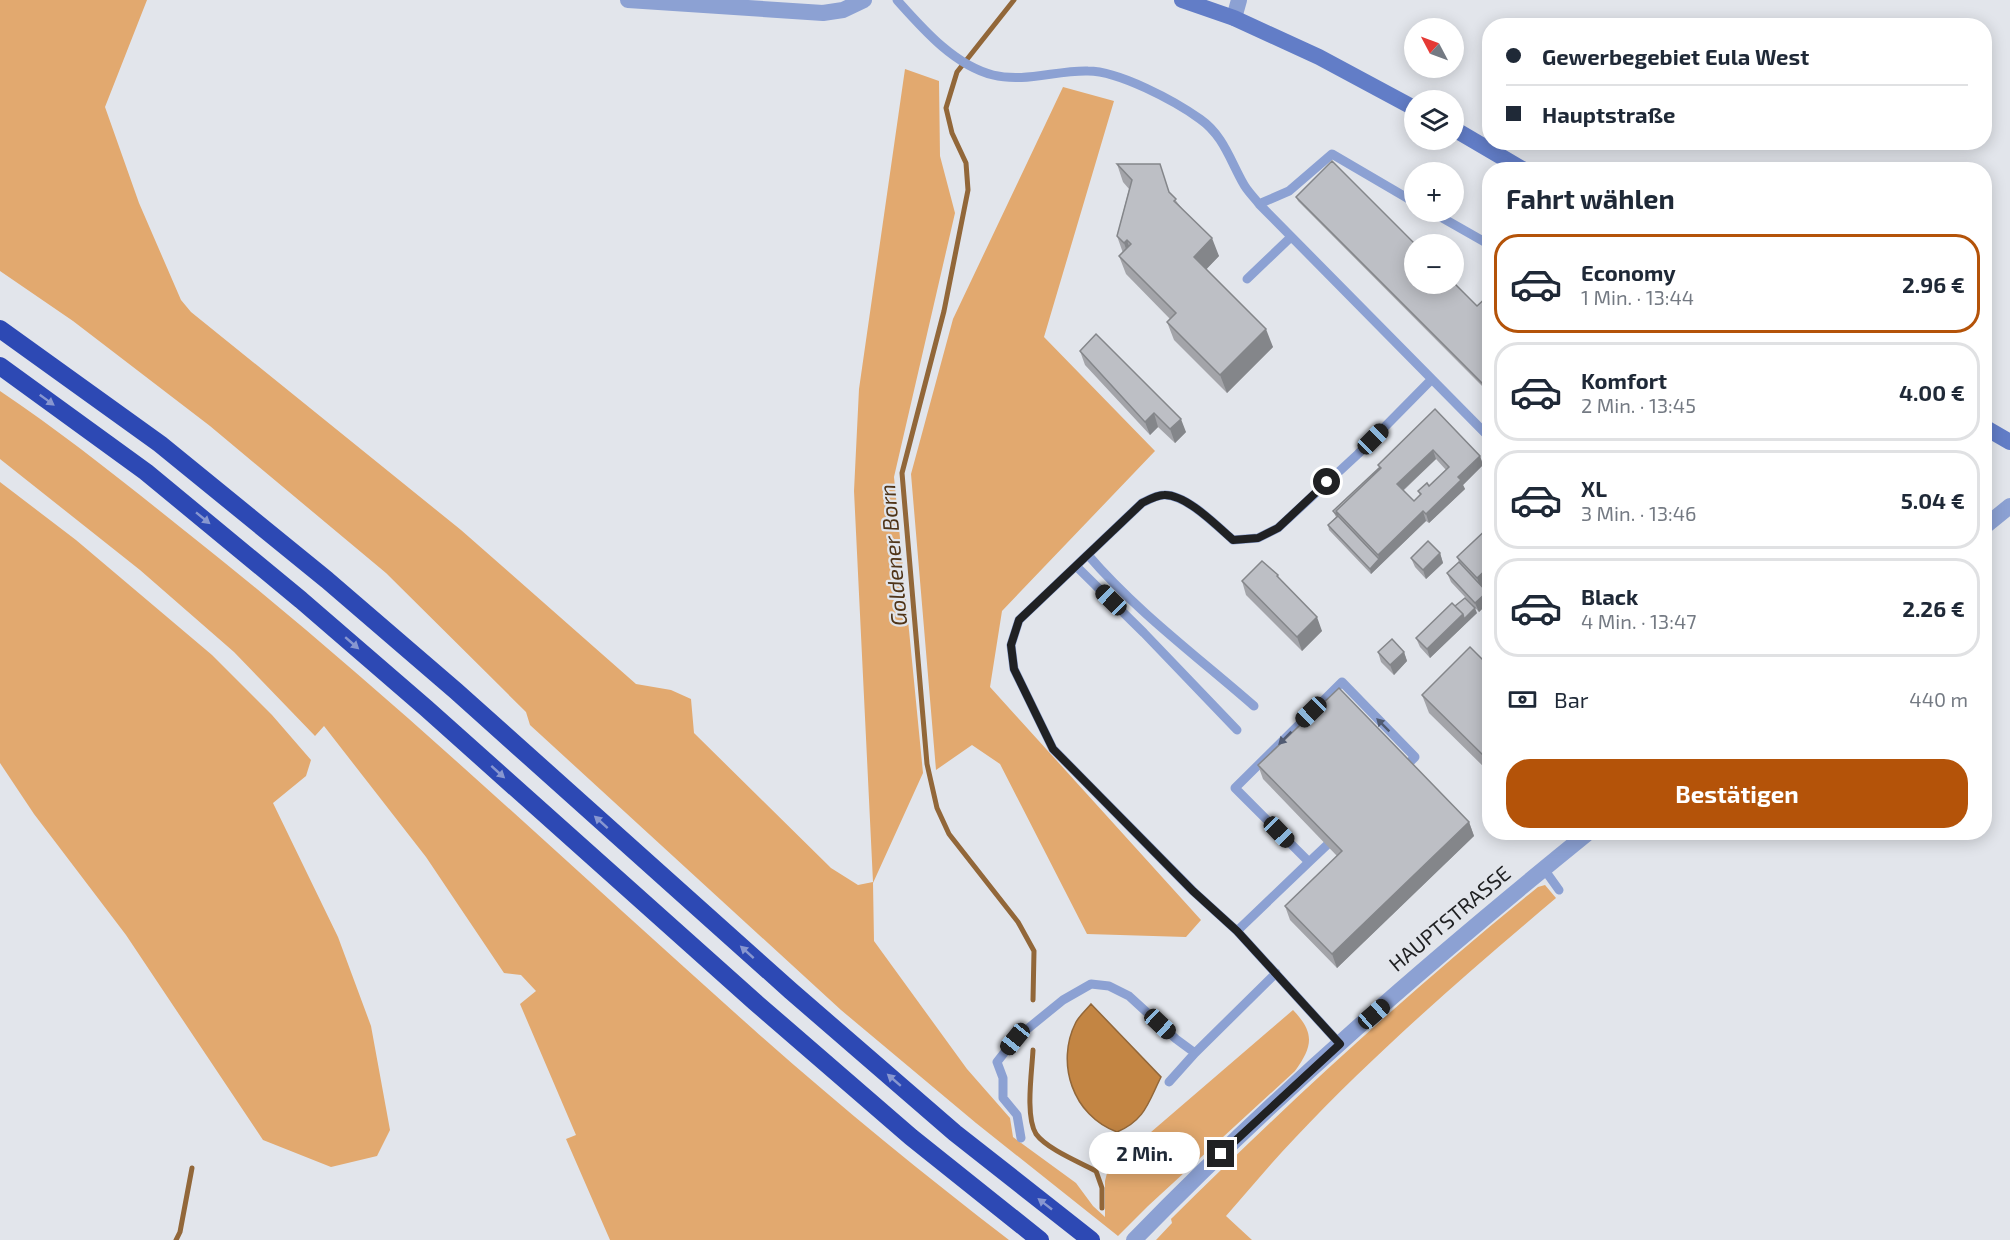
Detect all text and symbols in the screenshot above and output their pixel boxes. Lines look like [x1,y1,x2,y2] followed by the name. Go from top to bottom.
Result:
[1404,18,1464,78] north arrow
[1404,18,1464,294] map controls
[1542,43,1809,69] text: Gewerbegebiet Eula West
[1404,90,1464,150] button: layers
[1542,101,1676,127] text: Hauptstraße
[1404,162,1464,222] button: +
[1506,182,1675,214] text: Fahrt wählen
[1404,234,1464,294] button: −
[1509,257,1563,311] icon: car
[1581,259,1676,285] text: Economy
[1902,271,1965,297] text: 2.96 €
[1581,285,1694,309] text: 1 Min. · 13:44
[1509,365,1563,419] icon: car
[1581,367,1667,393] text: Komfort
[1899,379,1965,405] text: 4.00 €
[1581,393,1696,417] text: 2 Min. · 13:45
[39,394,55,406] one-way arrow
[1354,420,1392,458] car
[1313,468,1340,495] route start
[1509,473,1563,527] icon: car
[1581,475,1607,501] text: XL
[873,483,911,627] water label: Goldener Born
[1901,487,1965,513] text: 5.04 €
[1581,501,1696,525] text: 3 Min. · 13:46
[195,511,210,524] one-way arrow
[1092,581,1130,619] car
[1509,581,1563,635] icon: car
[1581,583,1638,609] text: Black
[1902,595,1965,621] text: 2.26 €
[1581,609,1696,633] text: 4 Min. · 13:47
[344,637,360,650] one-way arrow
[1506,683,1539,716] icon: cash
[1554,686,1589,712] text: Bar
[1909,687,1968,711] text: 440 m
[1292,693,1330,731] car
[1377,718,1391,732] one-way arrow
[1279,731,1293,745] one-way arrow
[1506,759,1968,828] button: Bestätigen
[491,765,506,779] one-way arrow
[1260,813,1298,851] car
[594,815,609,829] one-way arrow
[1383,860,1515,976] street label: HAUPTSTRASSE
[740,946,755,959] one-way arrow
[1355,995,1393,1033] car
[1141,1005,1179,1043] car
[997,1019,1033,1059] car
[887,1074,902,1087] one-way arrow
[1089,1133,1200,1175] callout: 2 Min.
[1207,1140,1234,1167] route end
[1116,1141,1173,1165] text: 2 Min.
[1037,1198,1052,1210] one-way arrow

